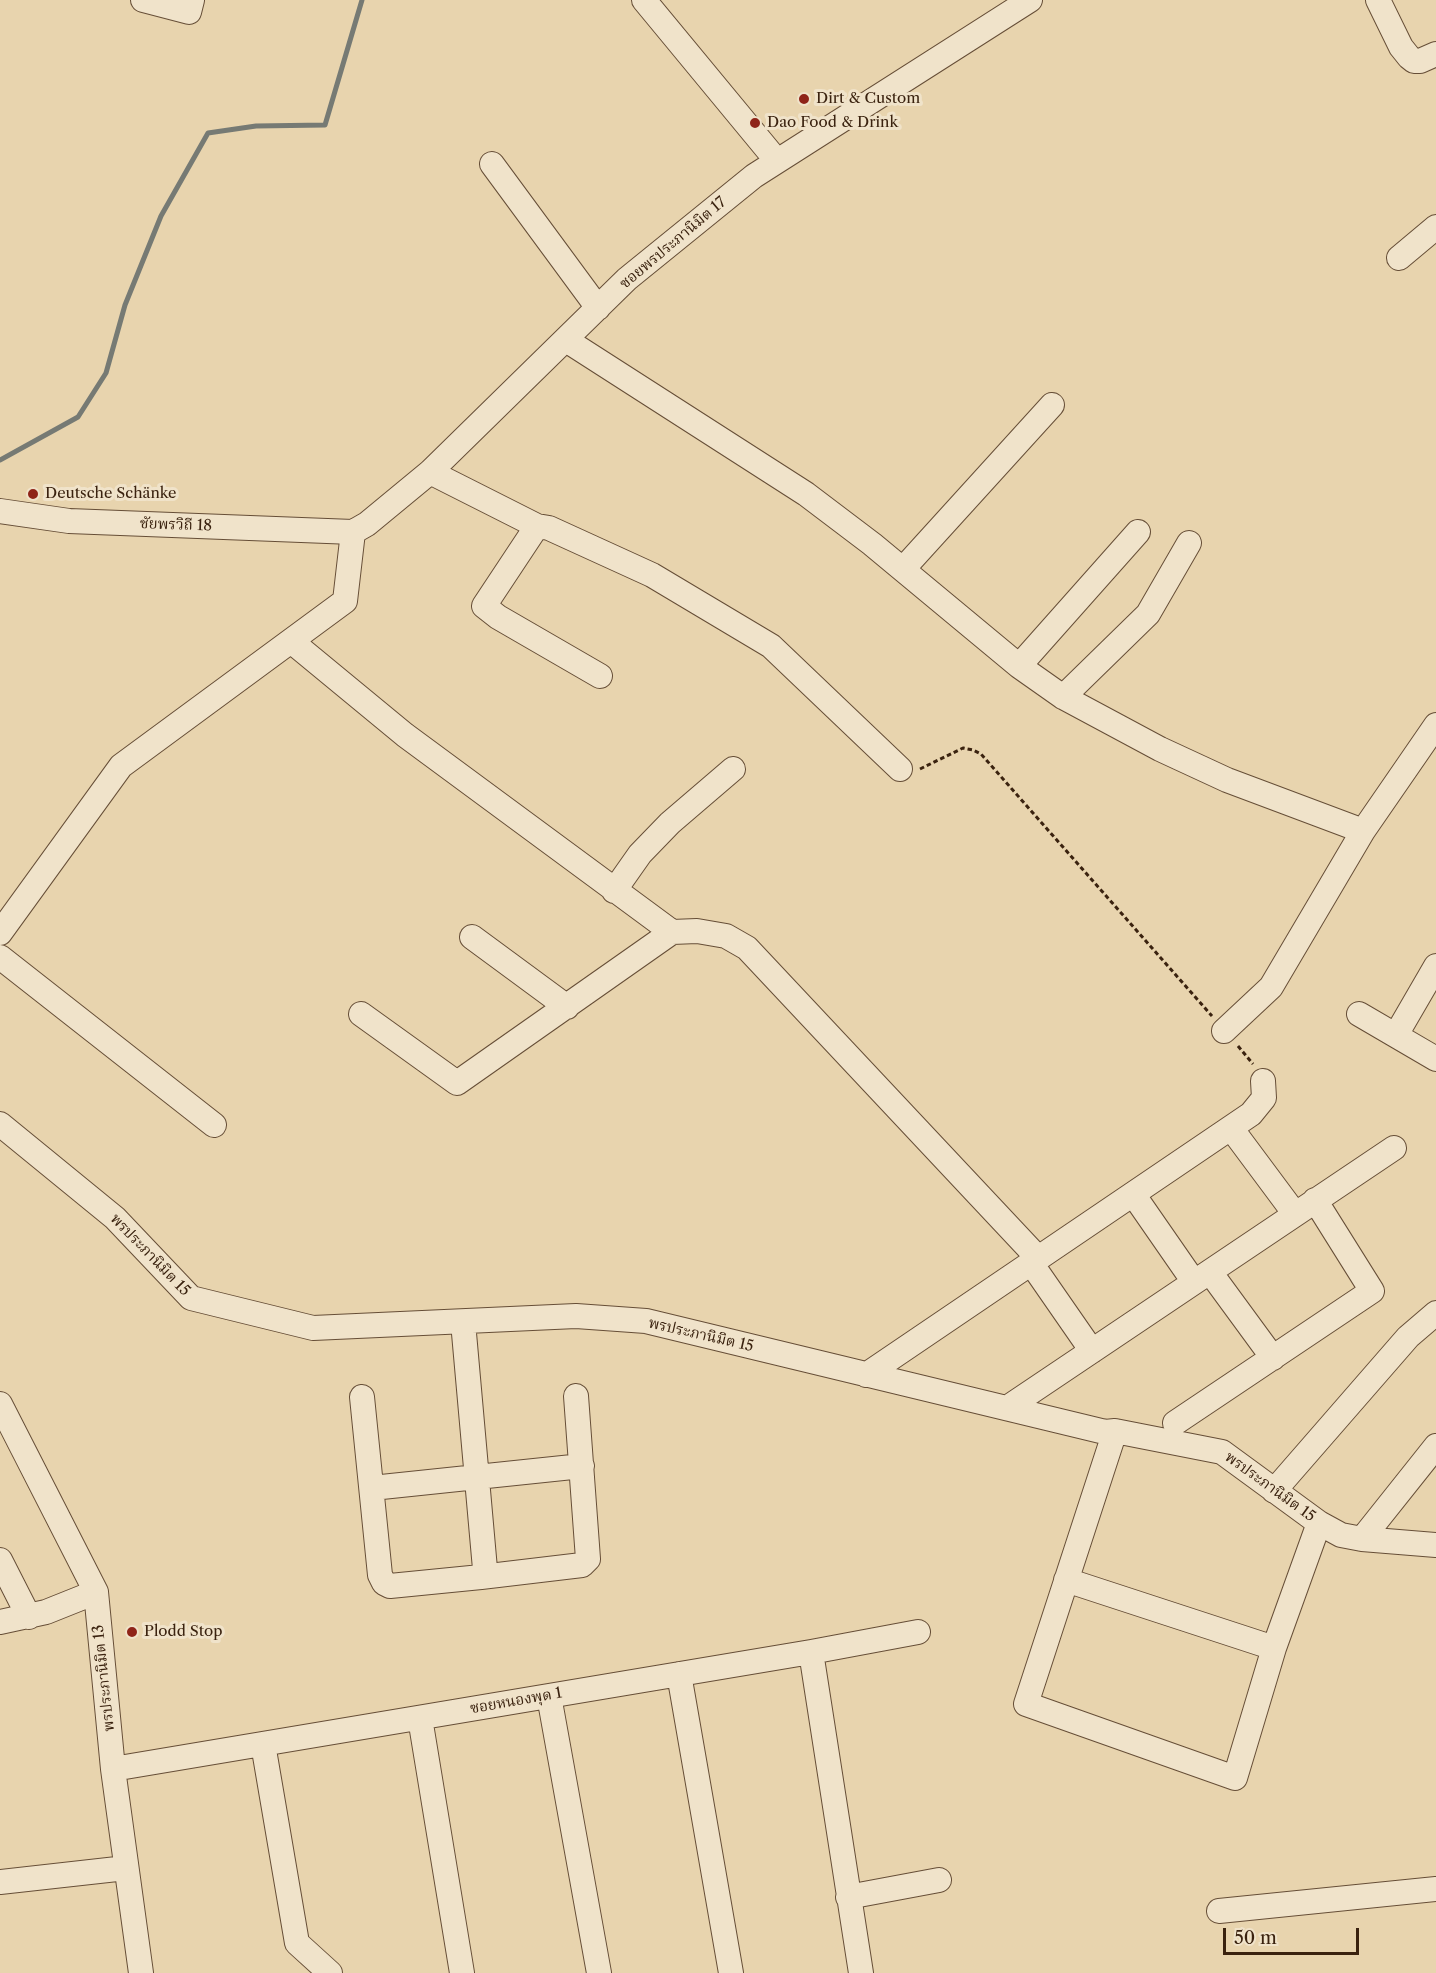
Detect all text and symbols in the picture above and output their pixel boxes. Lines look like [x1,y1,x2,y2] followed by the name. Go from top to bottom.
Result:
[816,90,920,108] place label: Dirt & Custom
[797,92,811,106] marker: Dirt & Custom
[767,114,898,132] place label: Dao Food & Drink
[748,116,762,130] marker: Dao Food & Drink
[616,193,730,293] street label: ซอยพรประภานิมิต 17
[45,485,176,503] place label: Deutsche Schänke
[26,487,40,501] marker: Deutsche Schänke
[140,515,212,535] street label: ชัยพรวิถี 18
[106,1210,194,1300] street label: พรประภานิมิต 15
[647,1314,755,1356] street label: พรประภานิมิต 15
[1221,1448,1319,1526] street label: พรประภานิมิต 15
[144,1623,223,1641] place label: Plodd Stop
[89,1624,119,1732] street label: พรประภานิมิต 13
[125,1625,139,1639] marker: Plodd Stop
[469,1684,563,1718] street label: ซอยหนองพุด 1
[1226,1916,1362,1954] scale bar
[1234,1927,1277,1949] text: 50 m

